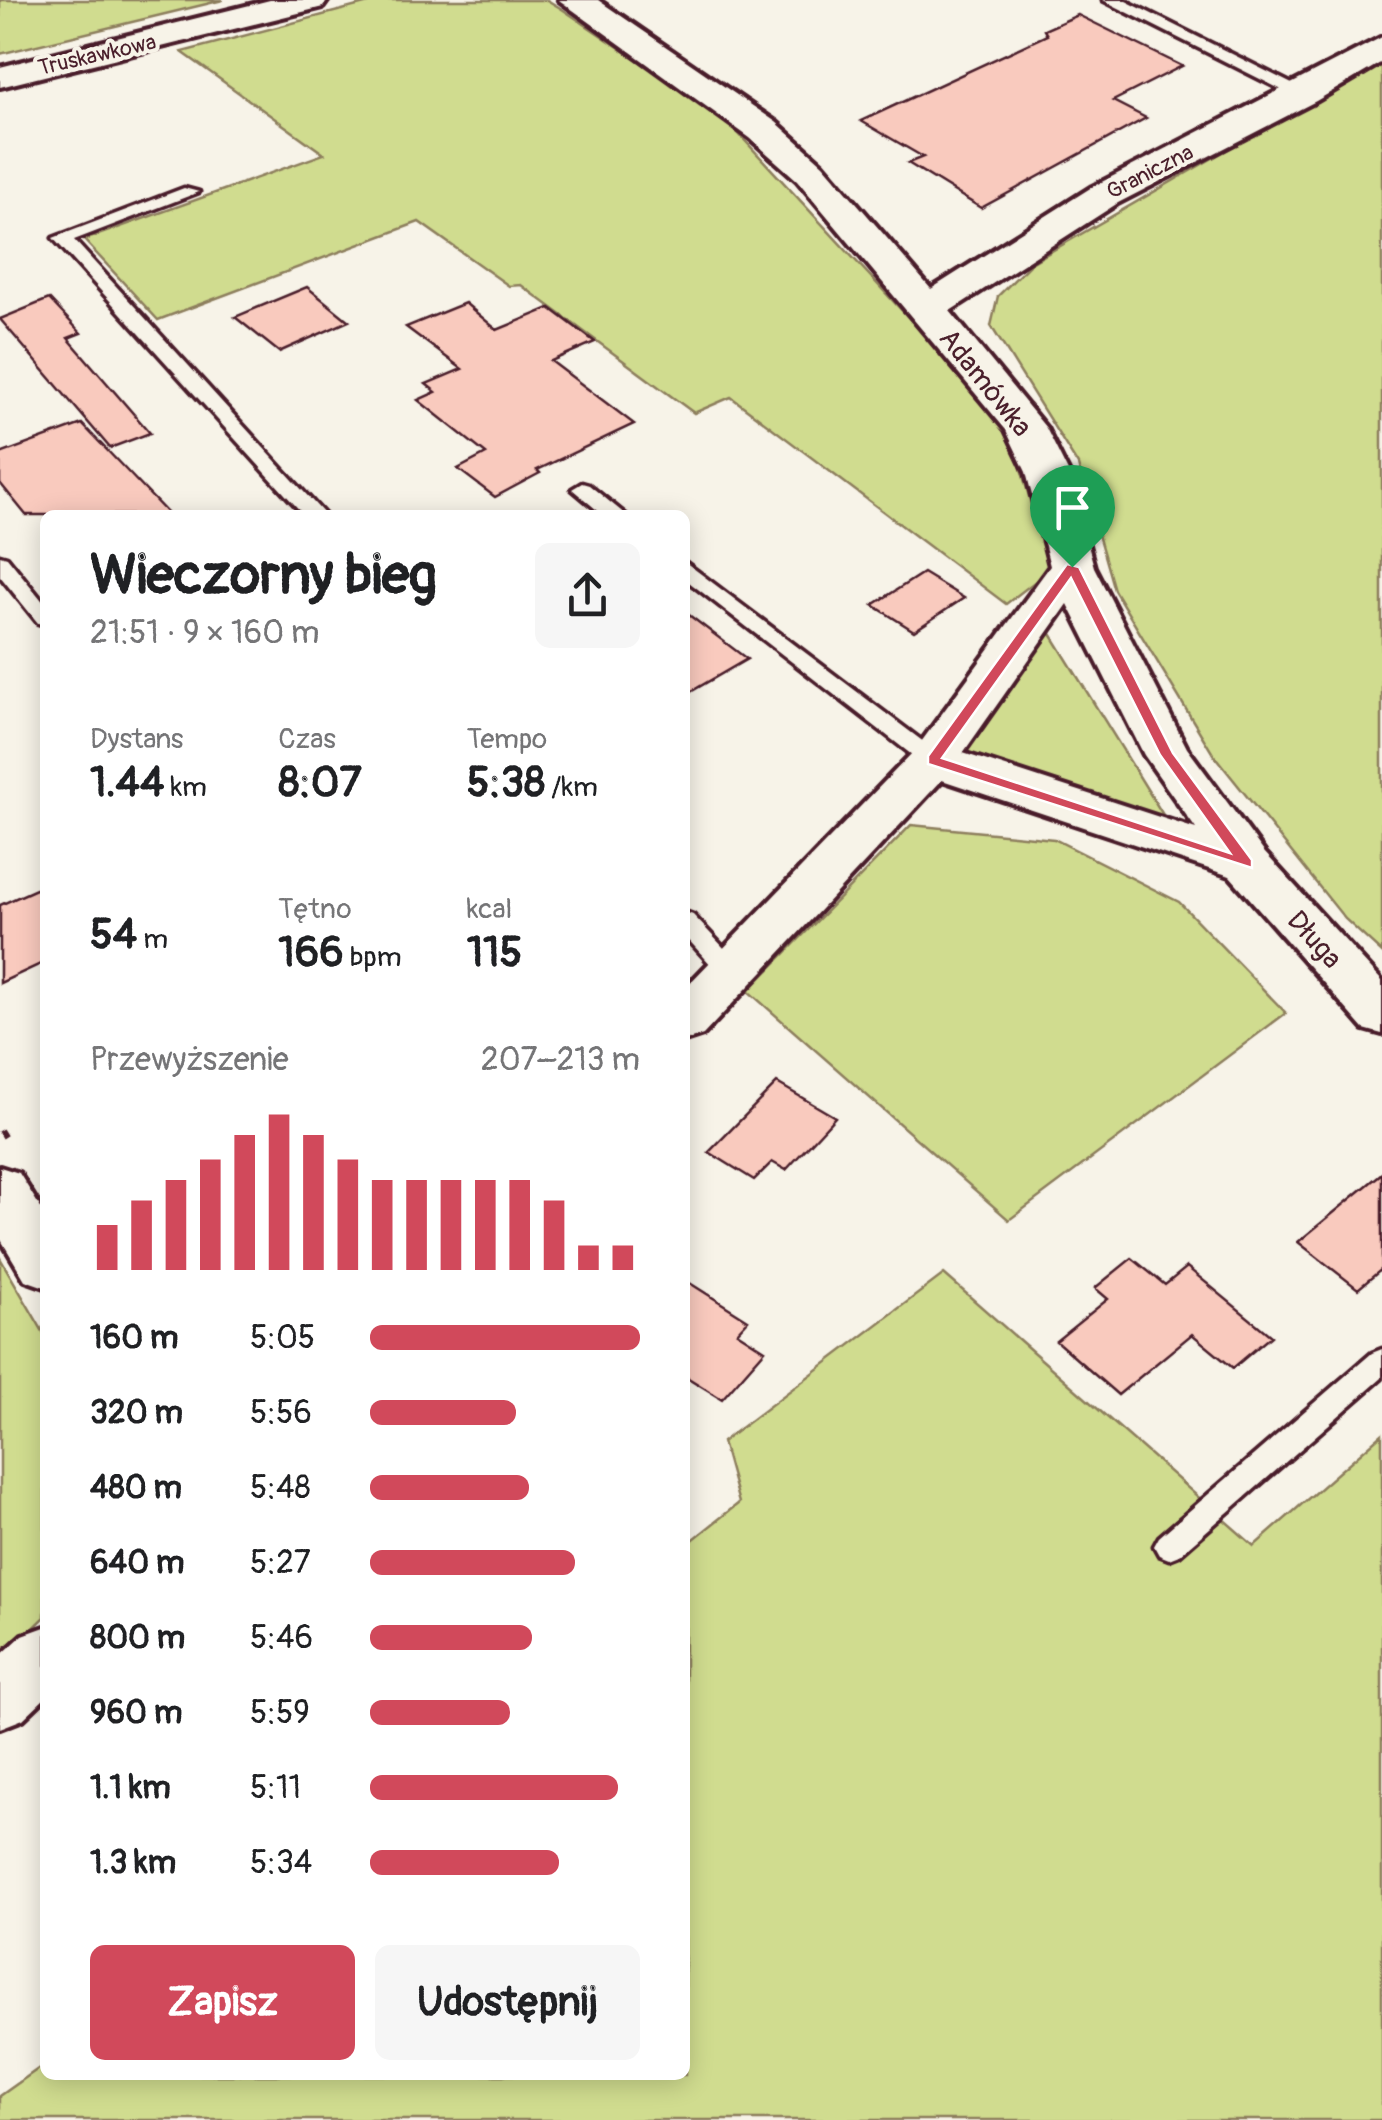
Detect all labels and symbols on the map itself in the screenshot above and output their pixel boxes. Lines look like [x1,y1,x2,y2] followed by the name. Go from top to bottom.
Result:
[35,28,159,82] street label: Truskawkowa
[1102,138,1198,206] street label: Graniczna
[931,322,1039,444] street label: Adamówka
[1030,465,1115,568] pin
[1279,904,1349,976] street label: Długa

